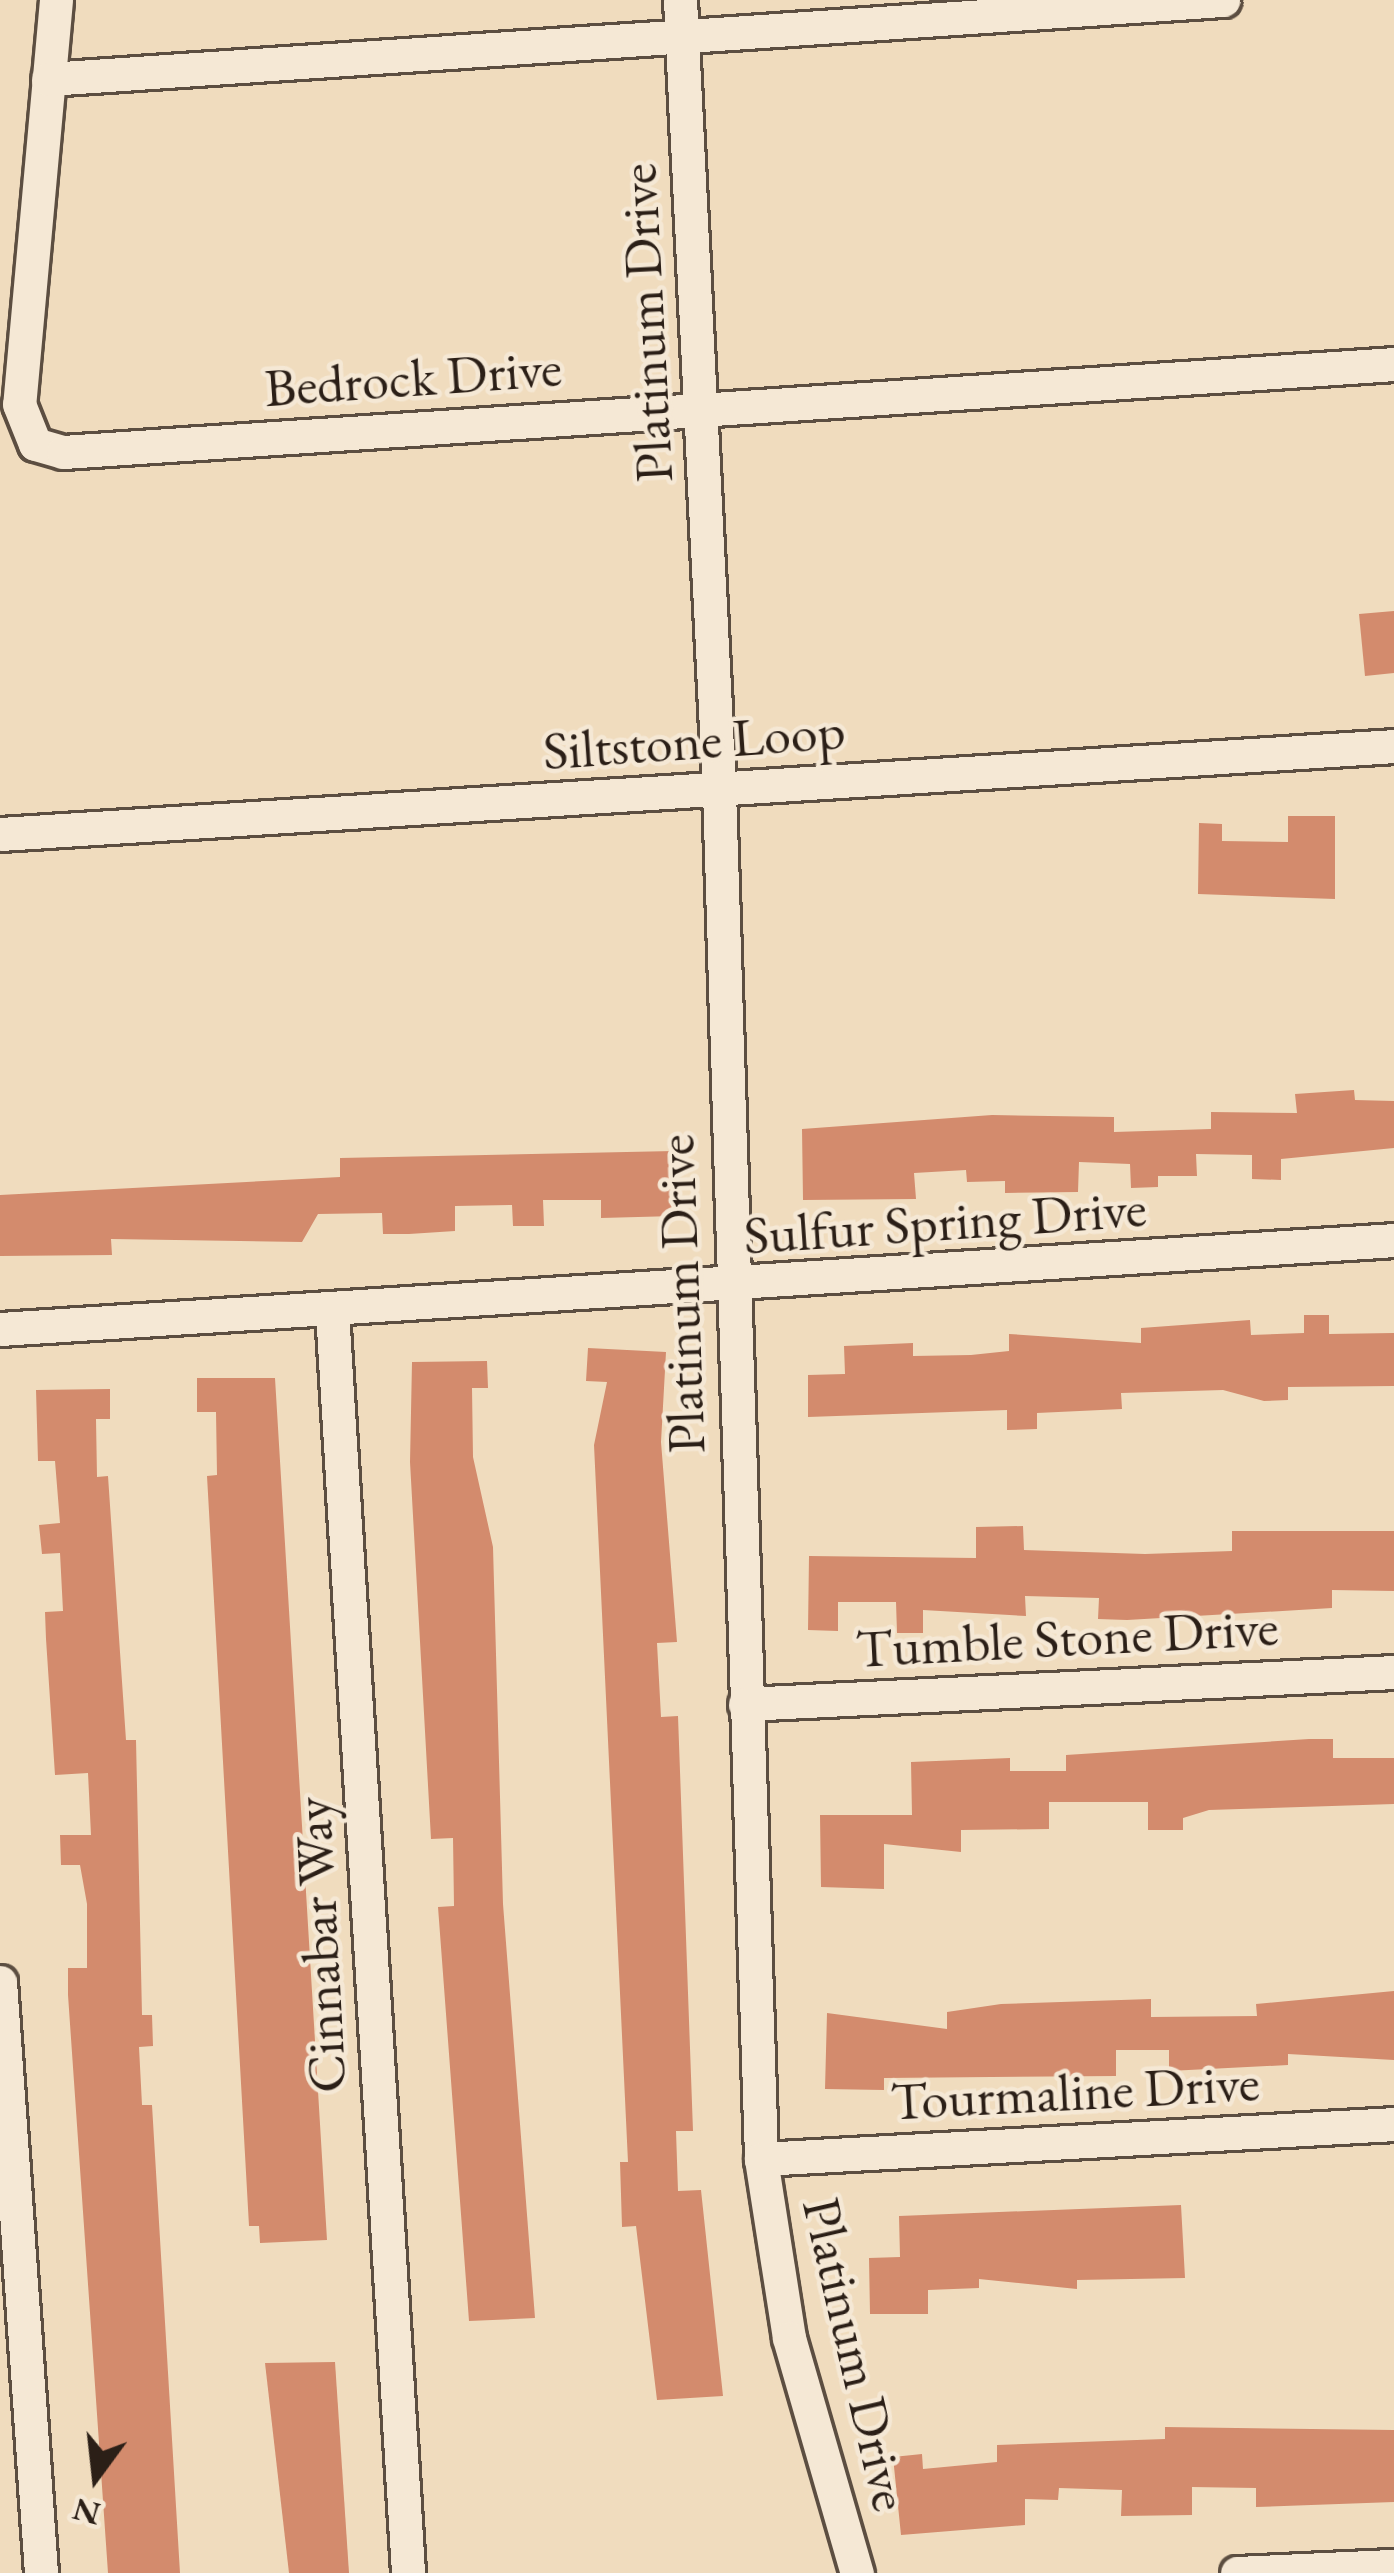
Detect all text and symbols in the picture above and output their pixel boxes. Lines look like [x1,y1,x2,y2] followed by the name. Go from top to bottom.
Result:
[604,162,686,484] street label: Platinum Drive
[262,334,564,420] street label: Bedrock Drive
[541,697,847,783] street label: Siltstone Loop
[642,1133,718,1455] street label: Platinum Drive
[741,1175,1149,1267] street label: Sulfur Spring Drive
[854,1594,1280,1680] street label: Tumble Stone Drive
[279,1796,359,2094] street label: Cinnabar Way
[889,2049,1261,2133] street label: Tourmaline Drive
[789,2191,925,2517] street label: Platinum Drive
[36,2417,156,2537] north arrow
[68,2488,105,2536] text: N

